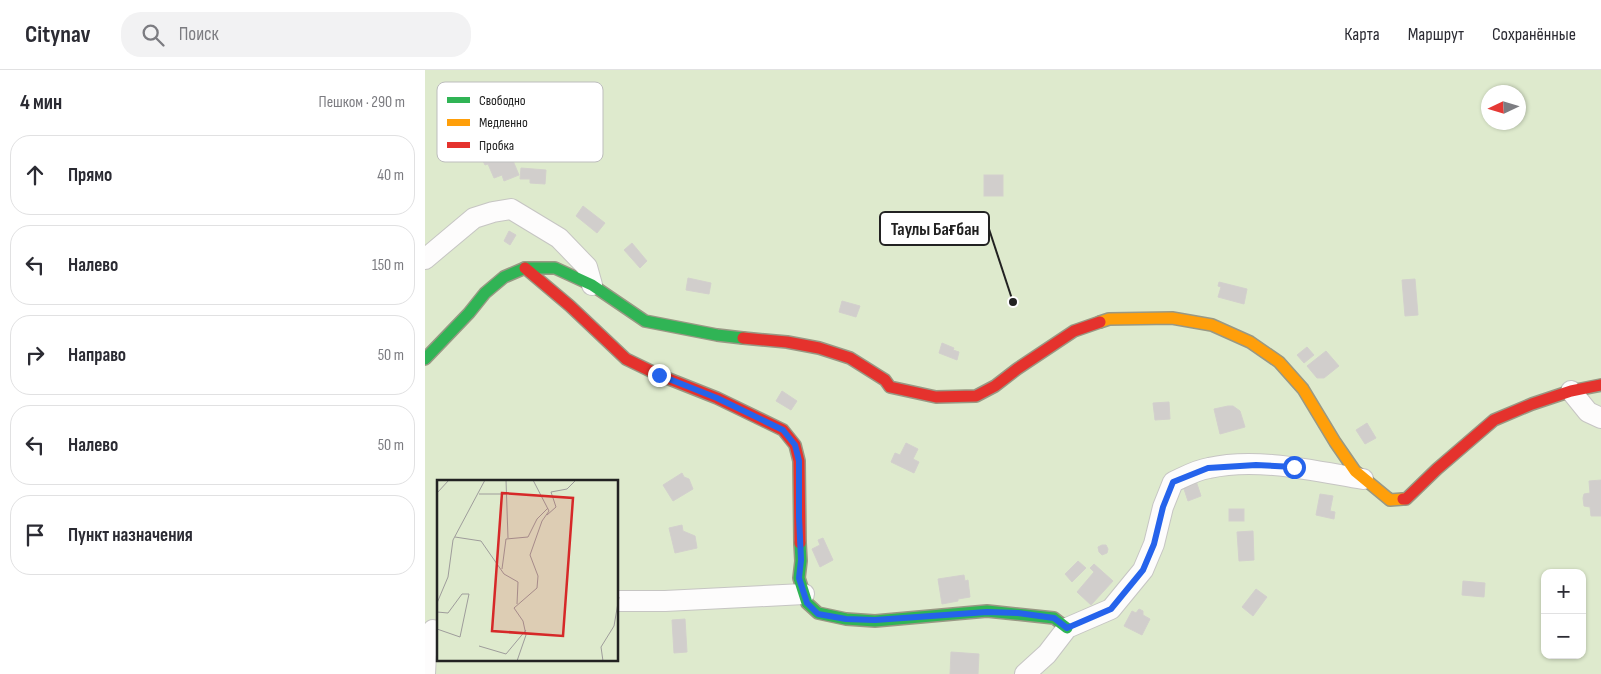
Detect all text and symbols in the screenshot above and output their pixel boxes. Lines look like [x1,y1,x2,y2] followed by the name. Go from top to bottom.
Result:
[121,12,471,57] search box
[25,20,91,49] text: Citynav
[139,21,167,49] icon: search
[179,23,219,46] text: Поиск
[1344,24,1380,45] text: Карта
[1408,24,1464,45] text: Маршрут
[1492,24,1576,45] text: Сохранённые
[437,82,603,162] legend
[1481,85,1526,130] north arrow
[20,90,62,115] text: 4 мин
[479,92,526,109] text: Свободно
[319,93,405,112] text: Пешком · 290 m
[479,114,528,131] text: Медленно
[479,137,514,154] text: Пробка
[21,161,49,189] icon: ahead
[68,164,112,187] text: Прямо
[377,166,404,185] text: 40 m
[880,212,989,245] callout: Таулы Бағбан
[891,219,979,240] text: Таулы Бағбан
[21,251,49,279] icon: left
[68,254,118,277] text: Налево
[372,256,404,275] text: 150 m
[21,341,49,369] icon: right
[68,344,126,367] text: Направо
[378,346,404,365] text: 50 m
[648,364,671,387] route end
[21,431,49,459] icon: left
[68,434,118,457] text: Налево
[378,436,404,455] text: 50 m
[1283,456,1306,479] route start
[437,480,619,662] inset map
[21,521,49,549] icon: arrive
[68,524,193,547] text: Пункт назначения
[1541,569,1586,659] map controls
[1541,569,1586,614] button: +
[1541,614,1586,659] button: −

